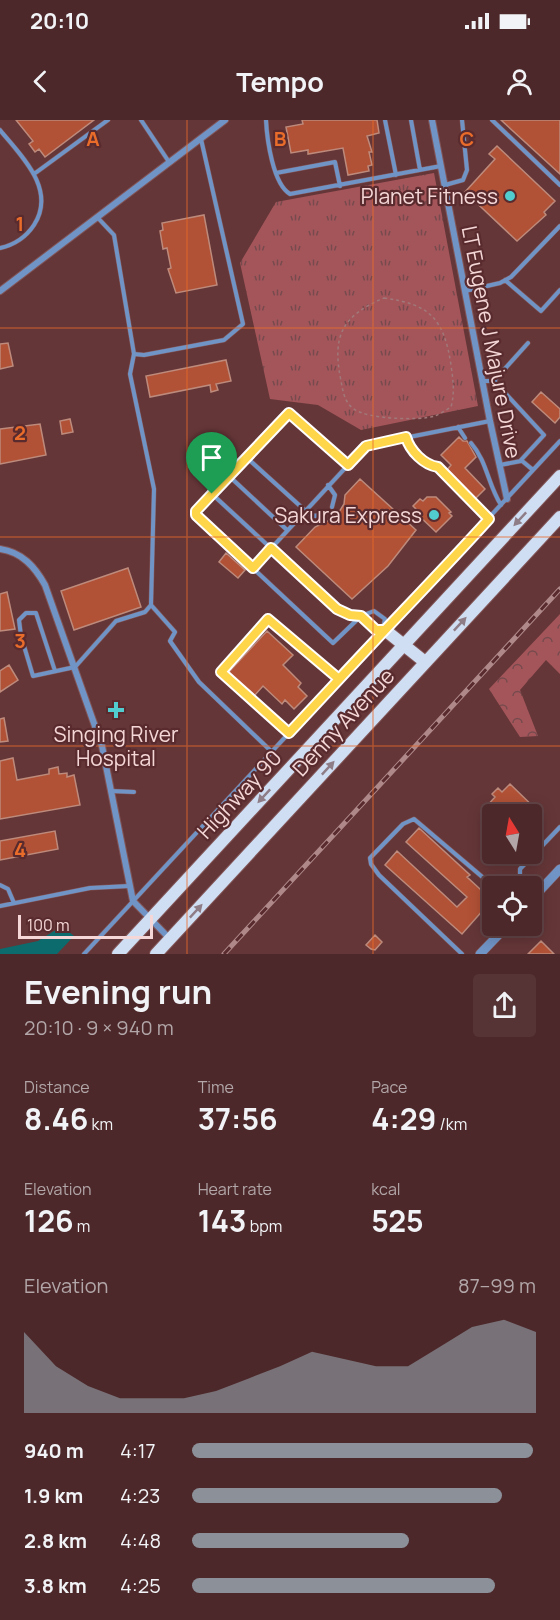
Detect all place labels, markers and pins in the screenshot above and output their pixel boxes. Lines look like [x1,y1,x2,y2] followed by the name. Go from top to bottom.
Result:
[361,182,498,210] place label: Planet Fitness
[503,189,517,203] marker: Planet Fitness
[186,432,237,494] pin
[274,501,422,529] place label: Sakura Express
[427,508,441,522] marker: Sakura Express
[107,701,125,719] marker: Singing River Hospital
[53,720,179,772] place label: Singing River Hospital

